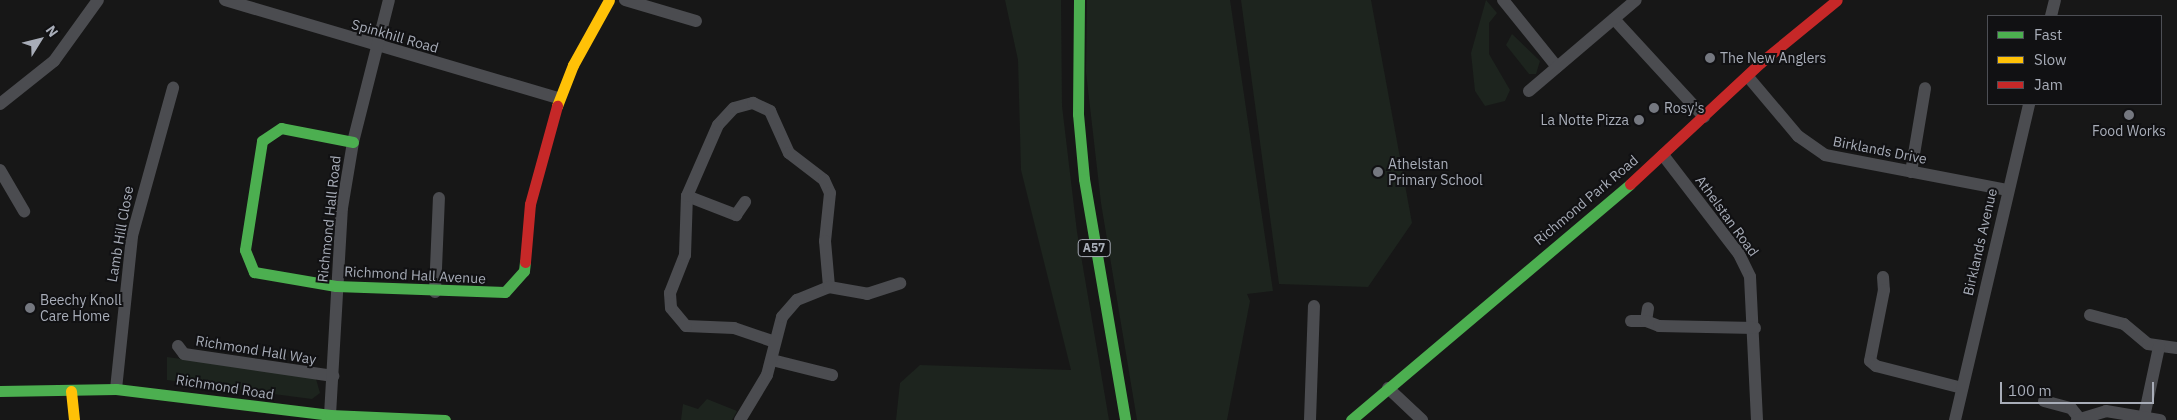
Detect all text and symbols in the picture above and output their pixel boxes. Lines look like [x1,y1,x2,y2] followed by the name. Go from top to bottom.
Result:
[15,15,65,65] north arrow
[1987,15,2162,105] legend
[350,16,440,56] street label: Spinkhill Road
[42,22,62,41] text: N
[2034,25,2062,44] text: Fast
[1720,50,1826,66] place label: The New Anglers
[2034,50,2067,69] text: Slow
[1704,52,1716,64] marker: The New Anglers
[2034,75,2063,94] text: Jam
[1664,100,1705,116] place label: Rosy's
[1648,102,1660,114] marker: Rosy's
[2123,109,2135,121] marker: Food Works
[1540,112,1629,128] place label: La Notte Pizza
[1633,114,1645,126] marker: La Notte Pizza
[2092,123,2166,139] place label: Food Works
[1832,133,1928,167] street label: Birklands Drive
[1531,152,1641,248] street label: Richmond Park Road
[314,155,344,283] street label: Richmond Hall Road
[1388,156,1483,188] place label: Athelstan Primary School
[1372,166,1384,178] marker: Athelstan Primary School
[1692,172,1762,260] street label: Athelstan Road
[103,185,137,283] street label: Lamb Hill Close
[1960,187,2000,297] street label: Birklands Avenue
[1076,238,1112,258] road number: A57
[344,263,486,287] street label: Richmond Hall Avenue
[40,292,122,324] place label: Beechy Knoll Care Home
[24,302,36,314] marker: Beechy Knoll Care Home
[195,332,317,368] street label: Richmond Hall Way
[175,371,275,403] street label: Richmond Road
[2002,372,2156,404] scale bar
[2008,381,2052,400] text: 100 m

